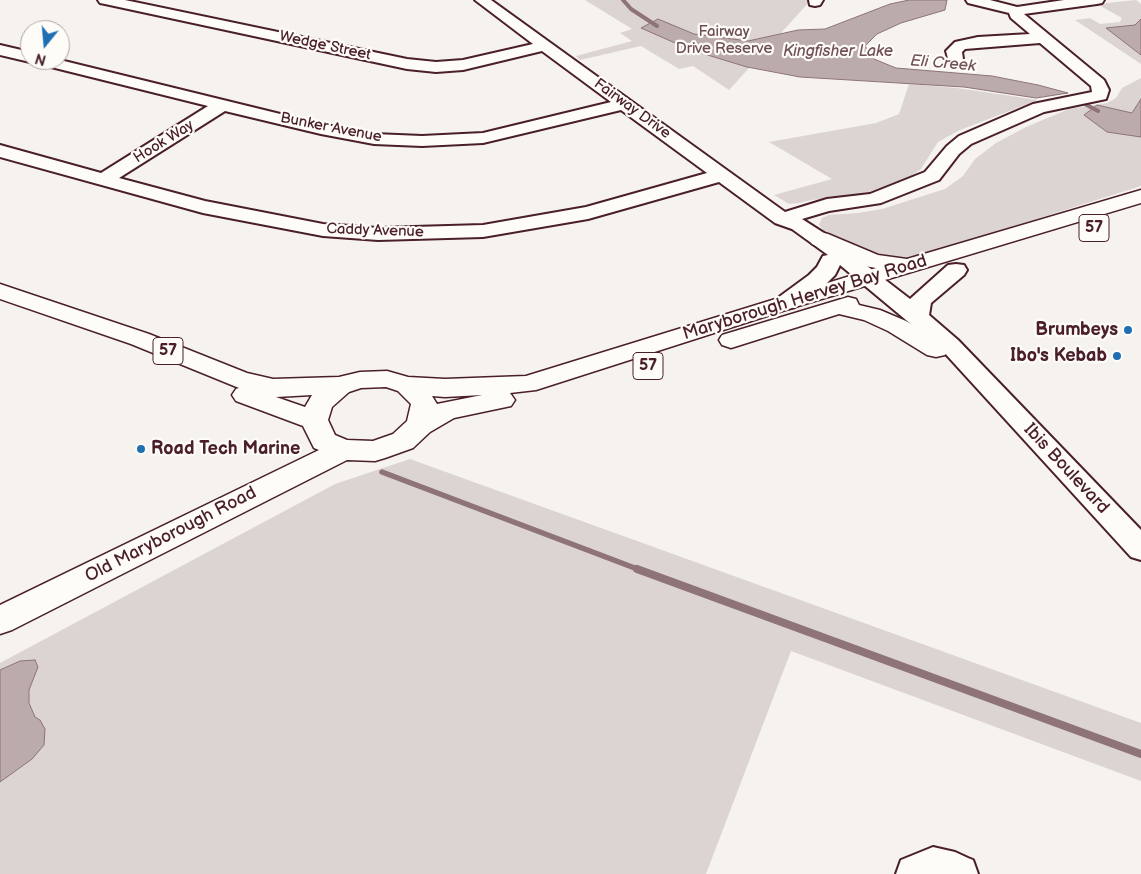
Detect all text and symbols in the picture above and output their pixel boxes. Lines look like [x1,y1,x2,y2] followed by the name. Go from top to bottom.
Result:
[20,20,70,70] north arrow
[676,23,772,58] park label: Fairway Drive Reserve
[278,28,372,64] street label: Wedge Street
[783,42,893,62] water label: Kingfisher Lake
[33,49,48,69] text: N
[910,52,976,76] water label: Eli Creek
[590,75,674,143] street label: Fairway Drive
[279,109,383,147] street label: Bunker Avenue
[131,116,197,168] street label: Hook Way
[1079,214,1109,242] road number: 57
[326,220,424,242] street label: Caddy Avenue
[680,250,930,346] street label: Maryborough Hervey Bay Road
[1035,319,1118,341] place label: Brumbeys
[1122,324,1134,336] marker: Brumbeys
[153,338,183,364] road number: 57
[1010,345,1107,367] place label: Ibo's Kebab
[1111,350,1123,362] marker: Ibo's Kebab
[633,352,663,380] road number: 57
[1019,419,1113,519] street label: Ibis Boulevard
[151,438,300,460] place label: Road Tech Marine
[135,443,147,455] marker: Road Tech Marine
[82,482,260,588] street label: Old Maryborough Road

